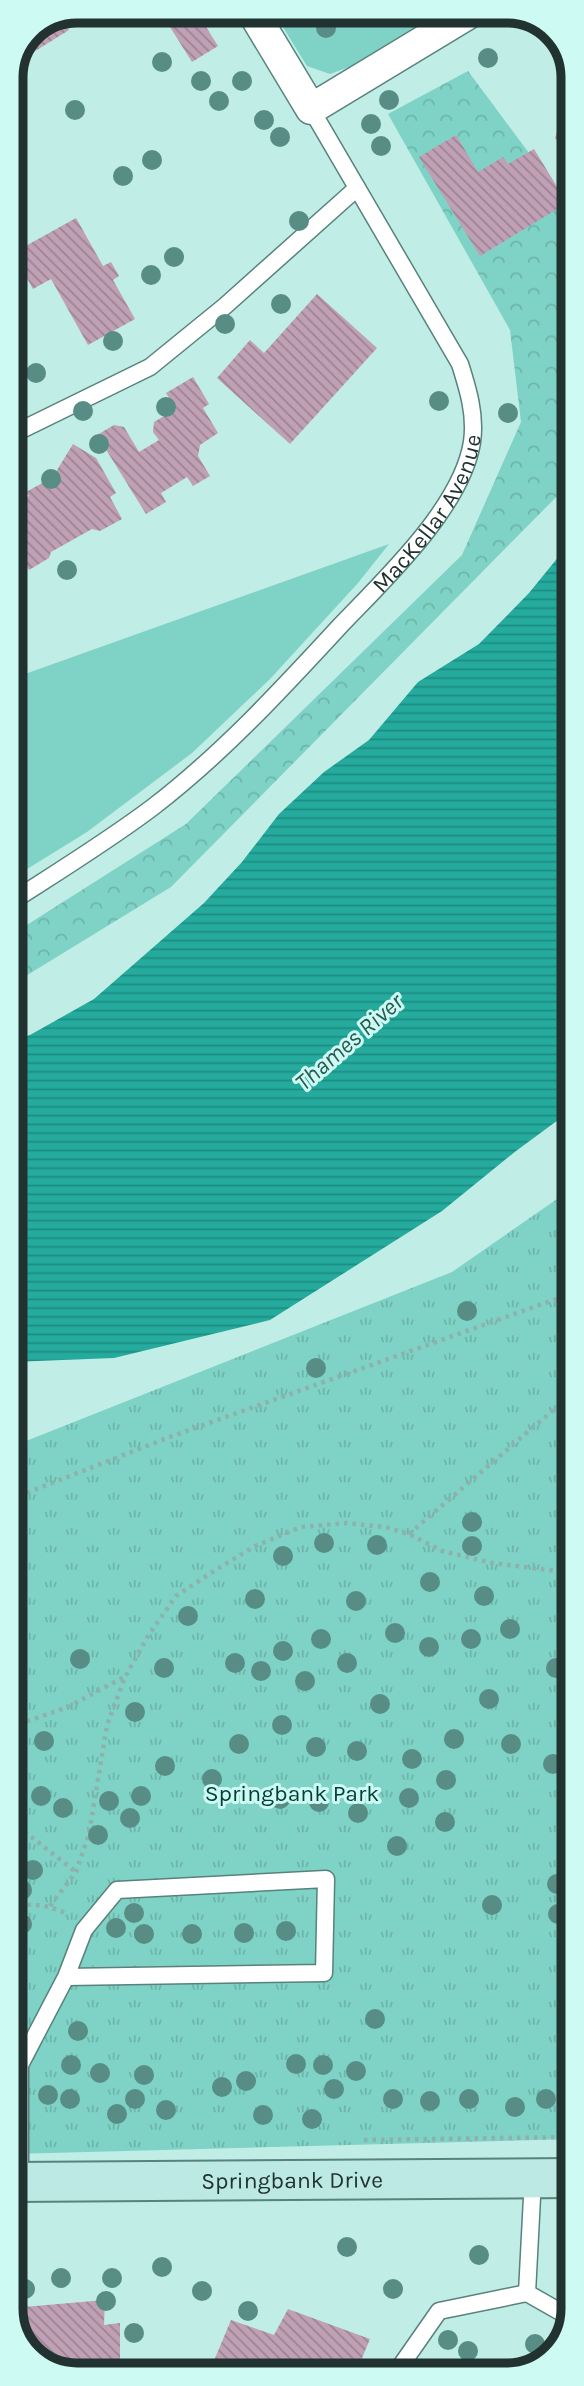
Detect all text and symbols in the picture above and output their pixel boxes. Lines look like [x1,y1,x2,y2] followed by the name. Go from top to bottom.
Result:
[366,433,486,598] street label: MacKellar Avenue
[289,987,409,1096] water label: Thames River
[205,1780,379,1807] park label: Springbank Park
[201,2166,383,2194] street label: Springbank Drive

